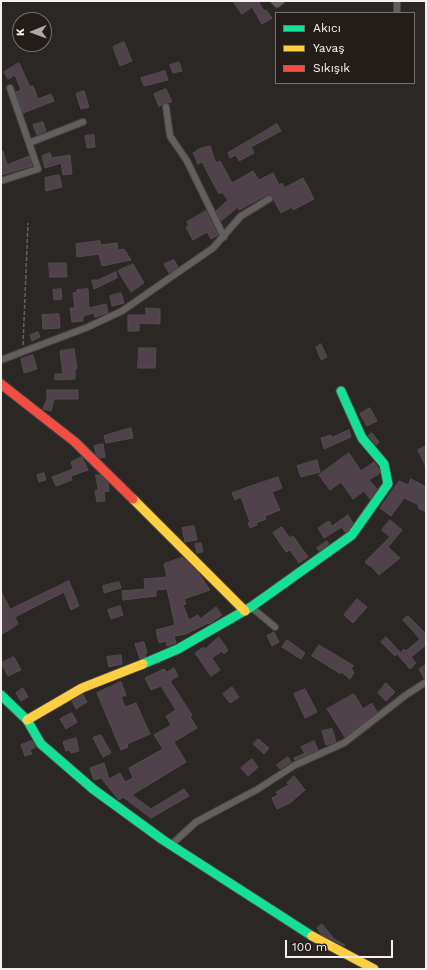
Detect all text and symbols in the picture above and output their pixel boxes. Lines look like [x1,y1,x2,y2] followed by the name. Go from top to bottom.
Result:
[12,12,52,52] north arrow
[275,12,415,84] legend
[313,21,341,35] text: Akıcı
[14,28,27,36] text: K
[313,41,345,55] text: Yavaş
[313,61,350,75] text: Sıkışık
[287,932,395,958] scale bar
[292,940,327,954] text: 100 m

